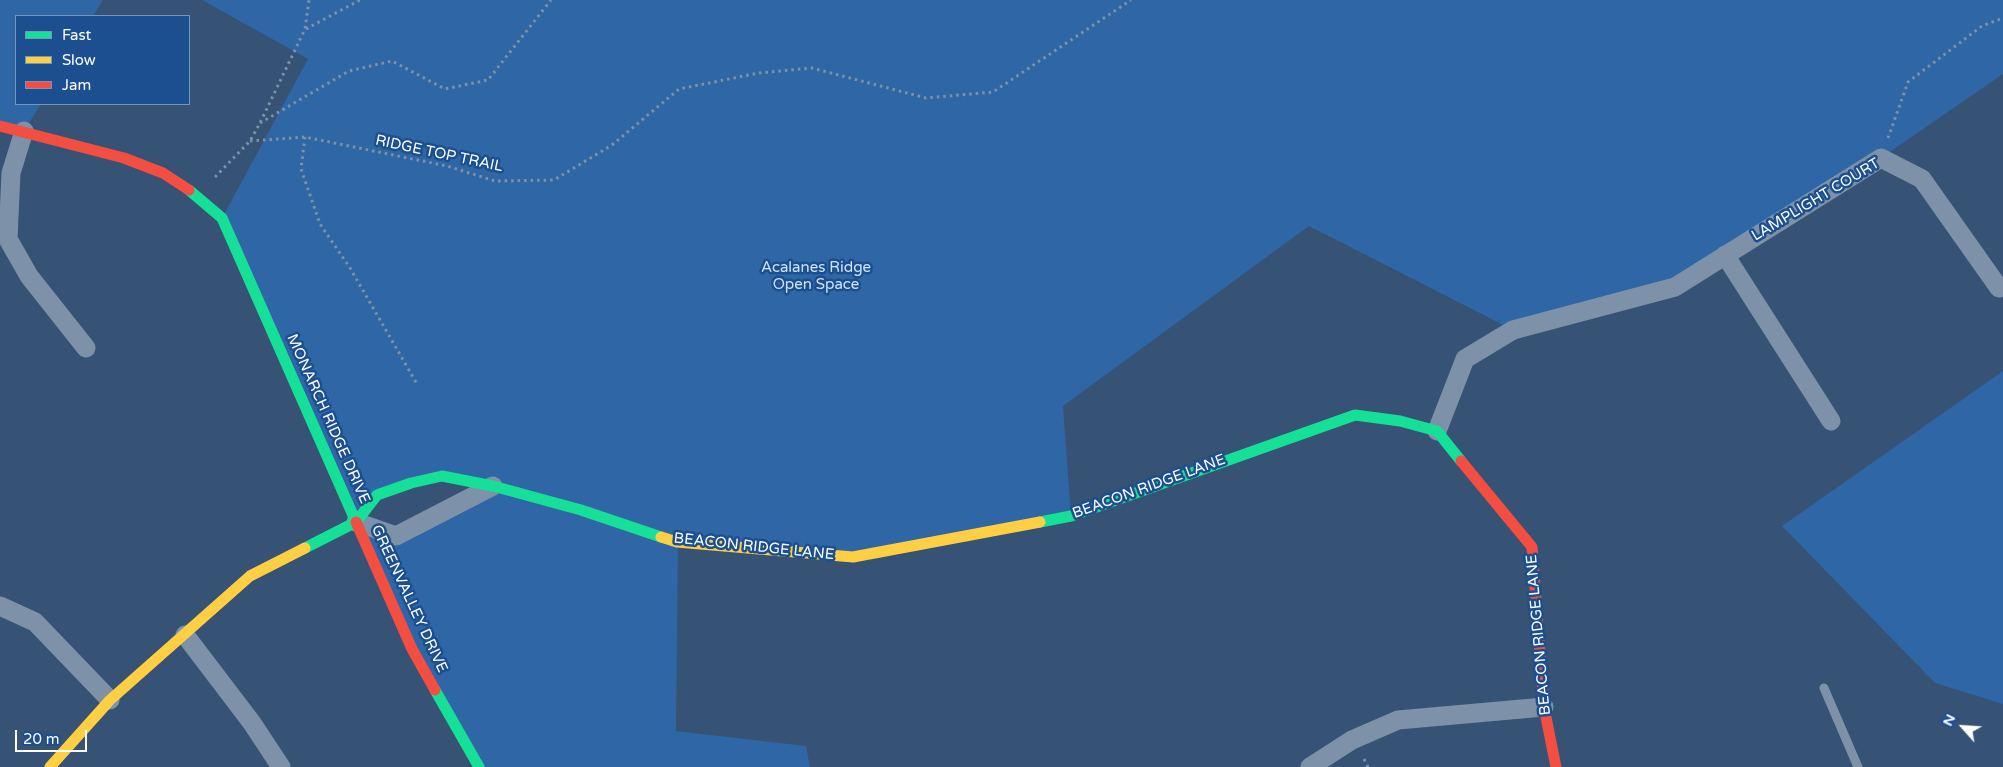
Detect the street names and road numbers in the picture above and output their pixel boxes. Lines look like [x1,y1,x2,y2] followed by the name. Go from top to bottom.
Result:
[374,132,504,176] street label: RIDGE TOP TRAIL
[1749,155,1883,245] street label: LAMPLIGHT COURT
[282,332,374,506] street label: MONARCH RIDGE DRIVE
[1070,451,1228,523] street label: BEACON RIDGE LANE
[367,522,451,676] street label: GREENVALLEY DRIVE
[673,530,835,564] street label: BEACON RIDGE LANE
[1523,554,1555,716] street label: BEACON RIDGE LANE

